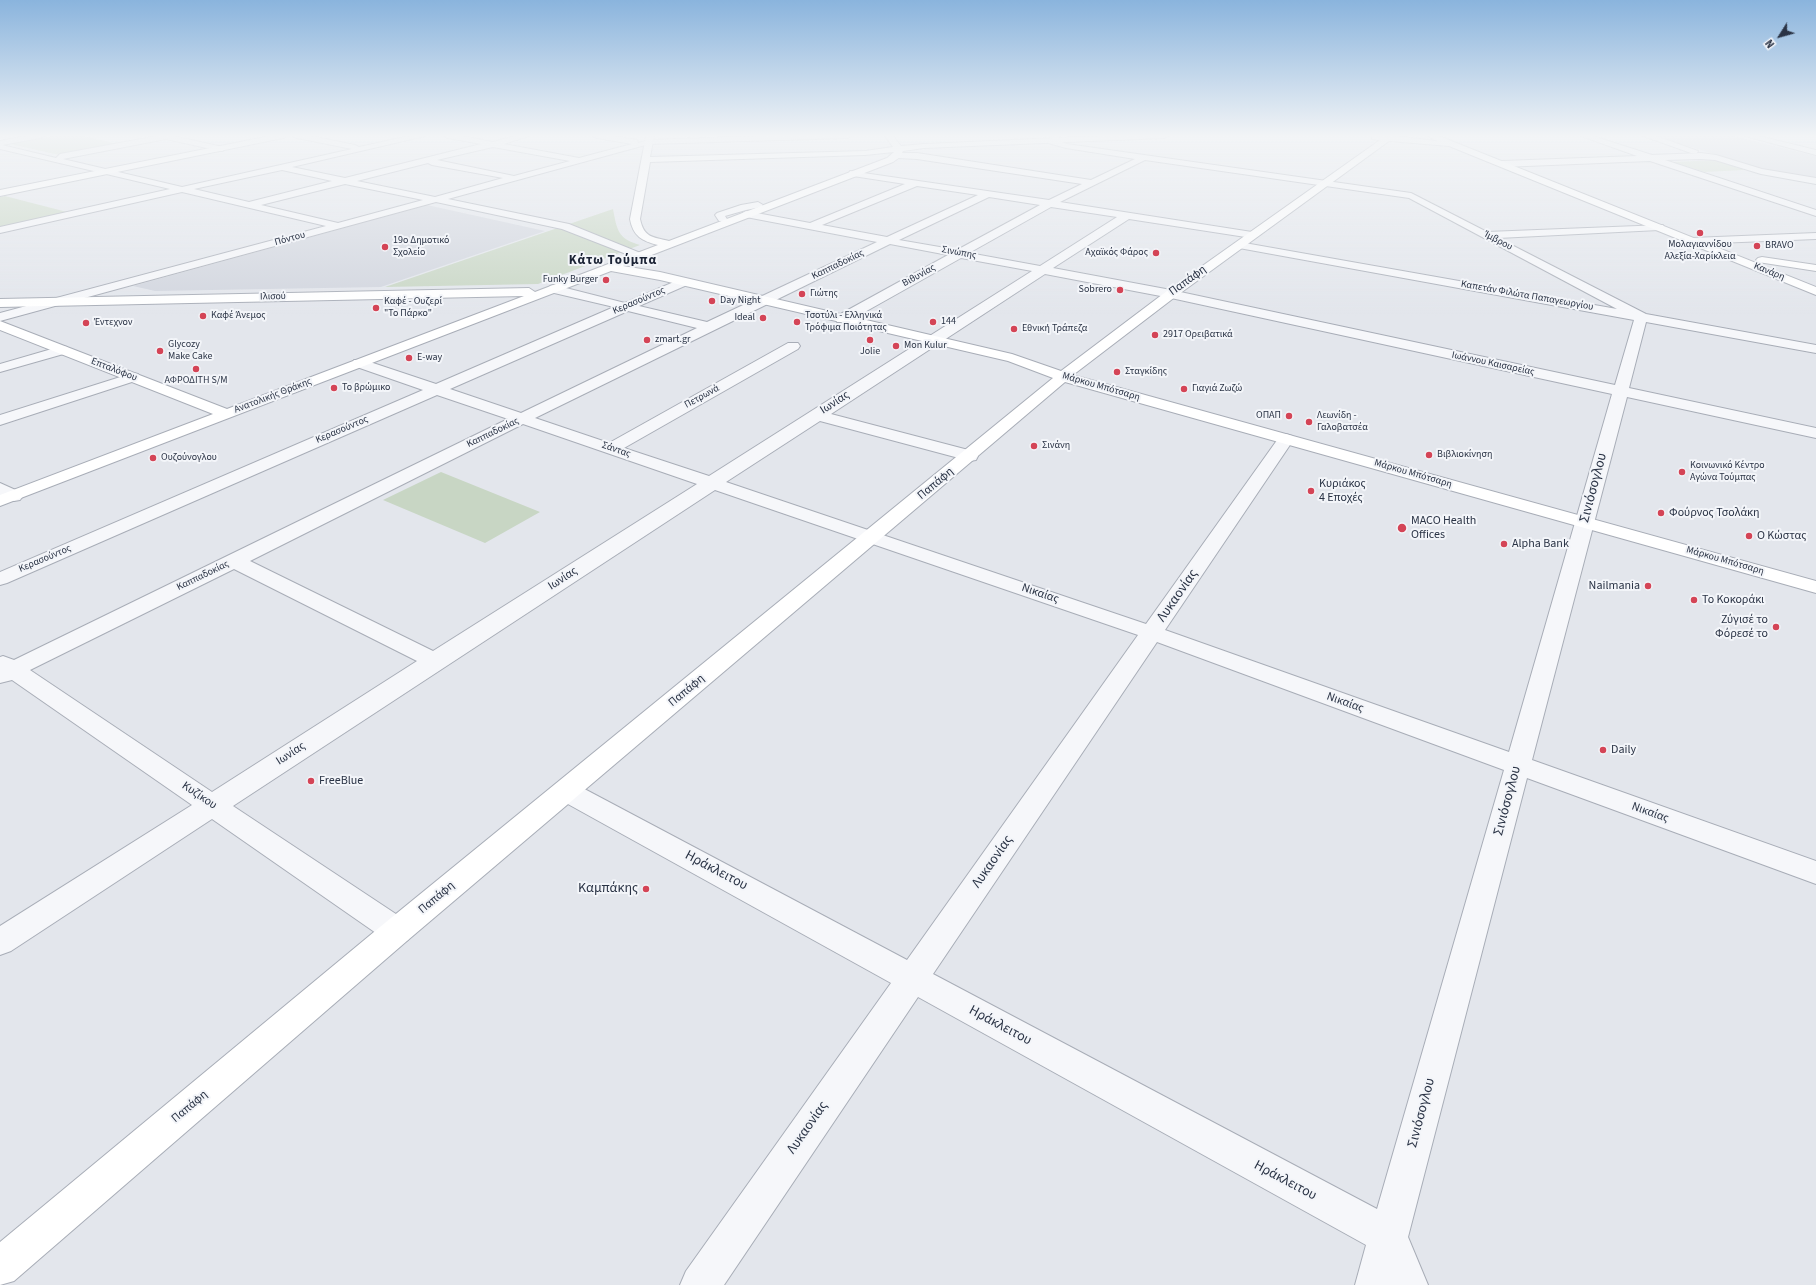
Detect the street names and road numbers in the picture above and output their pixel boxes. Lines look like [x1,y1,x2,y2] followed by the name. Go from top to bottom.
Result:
[273,229,307,249] street label: Πόντου
[1482,229,1514,253] street label: Ίμβρου
[941,244,977,262] street label: Σινώπης
[810,247,866,283] street label: Καππαδοκίας
[1752,260,1786,284] street label: Κανάρη
[900,262,938,290] street label: Βιθυνίας
[1166,263,1210,299] street label: Παπάφη
[1460,278,1594,314] street label: Καπετάν Φιλώτα Παπαγεωργίου
[611,285,667,317] street label: Κερασούντος
[260,291,286,303] street label: Ιλισού
[1451,349,1535,379] street label: Ιωάννου Καισαρείας
[89,356,139,384] street label: Επταλόφου
[1061,370,1141,404] street label: Μάρκου Μπότσαρη
[233,376,313,416] street label: Ανατολικής Θράκης
[683,383,721,411] street label: Πετρωνά
[818,388,852,418] street label: Ιωνίας
[314,414,370,446] street label: Κερασούντος
[465,415,521,451] street label: Καππαδοκίας
[600,439,632,461] street label: Σάντας
[1577,451,1611,525] street label: Σινιόσογλου
[1373,457,1453,491] street label: Μάρκου Μπότσαρη
[915,465,957,503] street label: Παπάφη
[17,543,73,575] street label: Κερασούντος
[1685,544,1765,578] street label: Μάρκου Μπότσαρη
[175,558,231,594] street label: Καππαδοκίας
[546,564,580,594] street label: Ιωνίας
[1154,567,1202,625] street label: Λυκαονίας
[1020,581,1060,607] street label: Νικαίας
[666,672,708,710] street label: Παπάφη
[1325,690,1365,716] street label: Νικαίας
[274,739,308,769] street label: Ιωνίας
[1491,764,1525,838] street label: Σινιόσογλου
[179,779,219,813] street label: Κυζίκου
[1630,800,1670,826] street label: Νικαίας
[969,833,1017,891] street label: Λυκαονίας
[682,847,750,895] street label: Ηράκλειτου
[416,879,458,917] street label: Παπάφη
[966,1002,1034,1050] street label: Ηράκλειτου
[1405,1076,1439,1150] street label: Σινιόσογλου
[169,1088,211,1126] street label: Παπάφη
[784,1099,832,1157] street label: Λυκαονίας
[1251,1157,1319,1205] street label: Ηράκλειτου

